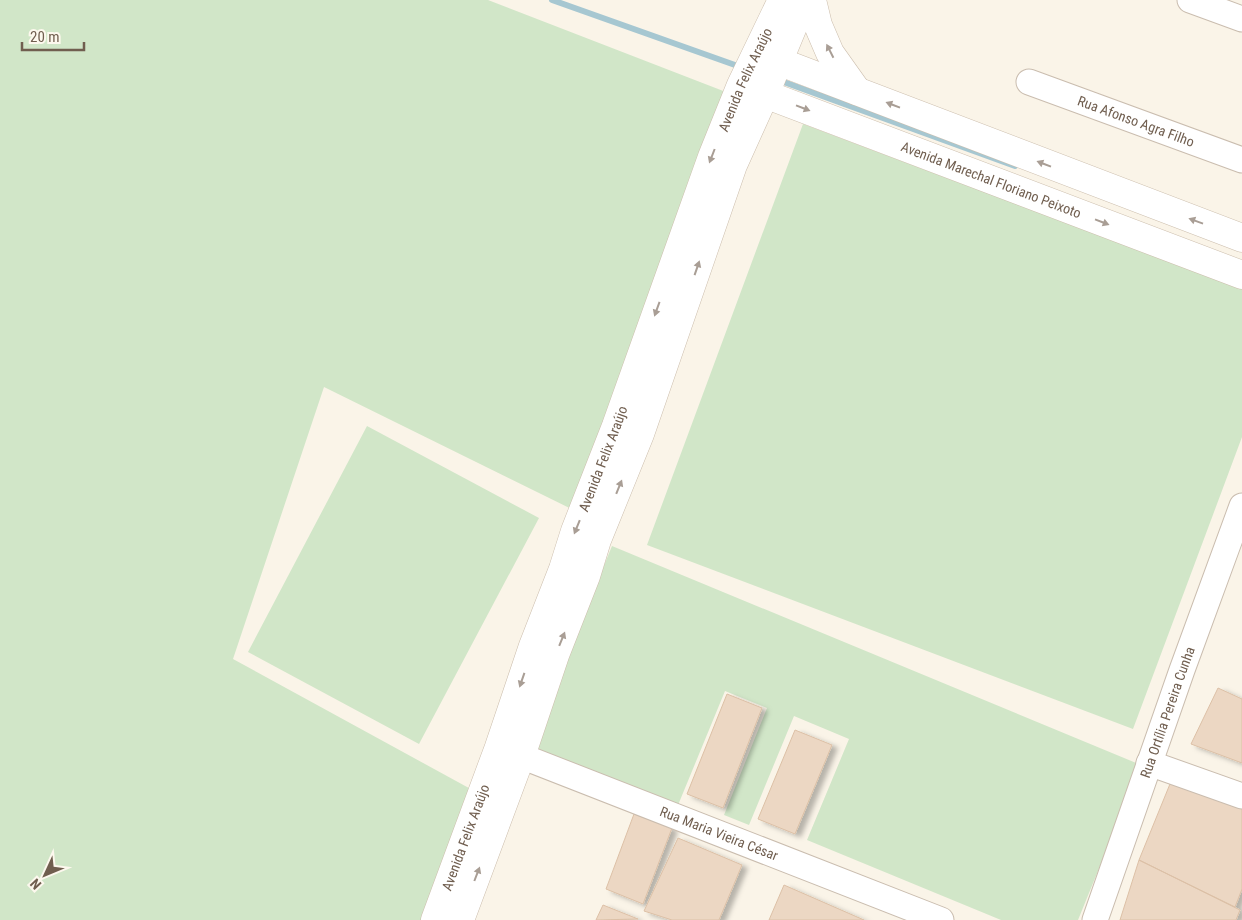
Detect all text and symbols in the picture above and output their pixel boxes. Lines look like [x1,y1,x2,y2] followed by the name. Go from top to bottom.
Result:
[22,20,85,52] scale bar
[715,25,775,134] street label: Avenida Felix Araújo
[30,28,60,46] text: 20 m
[826,43,834,58] one-way arrow
[1076,93,1197,150] street label: Rua Afonso Agra Filho
[886,100,900,108] one-way arrow
[796,104,811,112] one-way arrow
[899,138,1083,221] street label: Avenida Marechal Floriano Peixoto
[708,149,716,164] one-way arrow
[1037,159,1051,167] one-way arrow
[1189,217,1204,224] one-way arrow
[1095,218,1110,226] one-way arrow
[693,260,701,275] one-way arrow
[653,302,660,317] one-way arrow
[575,404,630,514] street label: Avenida Felix Araújo
[615,479,623,494] one-way arrow
[572,520,580,534] one-way arrow
[558,631,566,646] one-way arrow
[1137,644,1198,780] street label: Rua Ortília Pereira Cunha
[518,673,526,688] one-way arrow
[439,782,492,893] street label: Avenida Felix Araújo
[658,803,780,864] street label: Rua Maria Vieira César
[20,850,70,900] north arrow
[473,866,481,881] one-way arrow
[27,875,44,893] text: N

